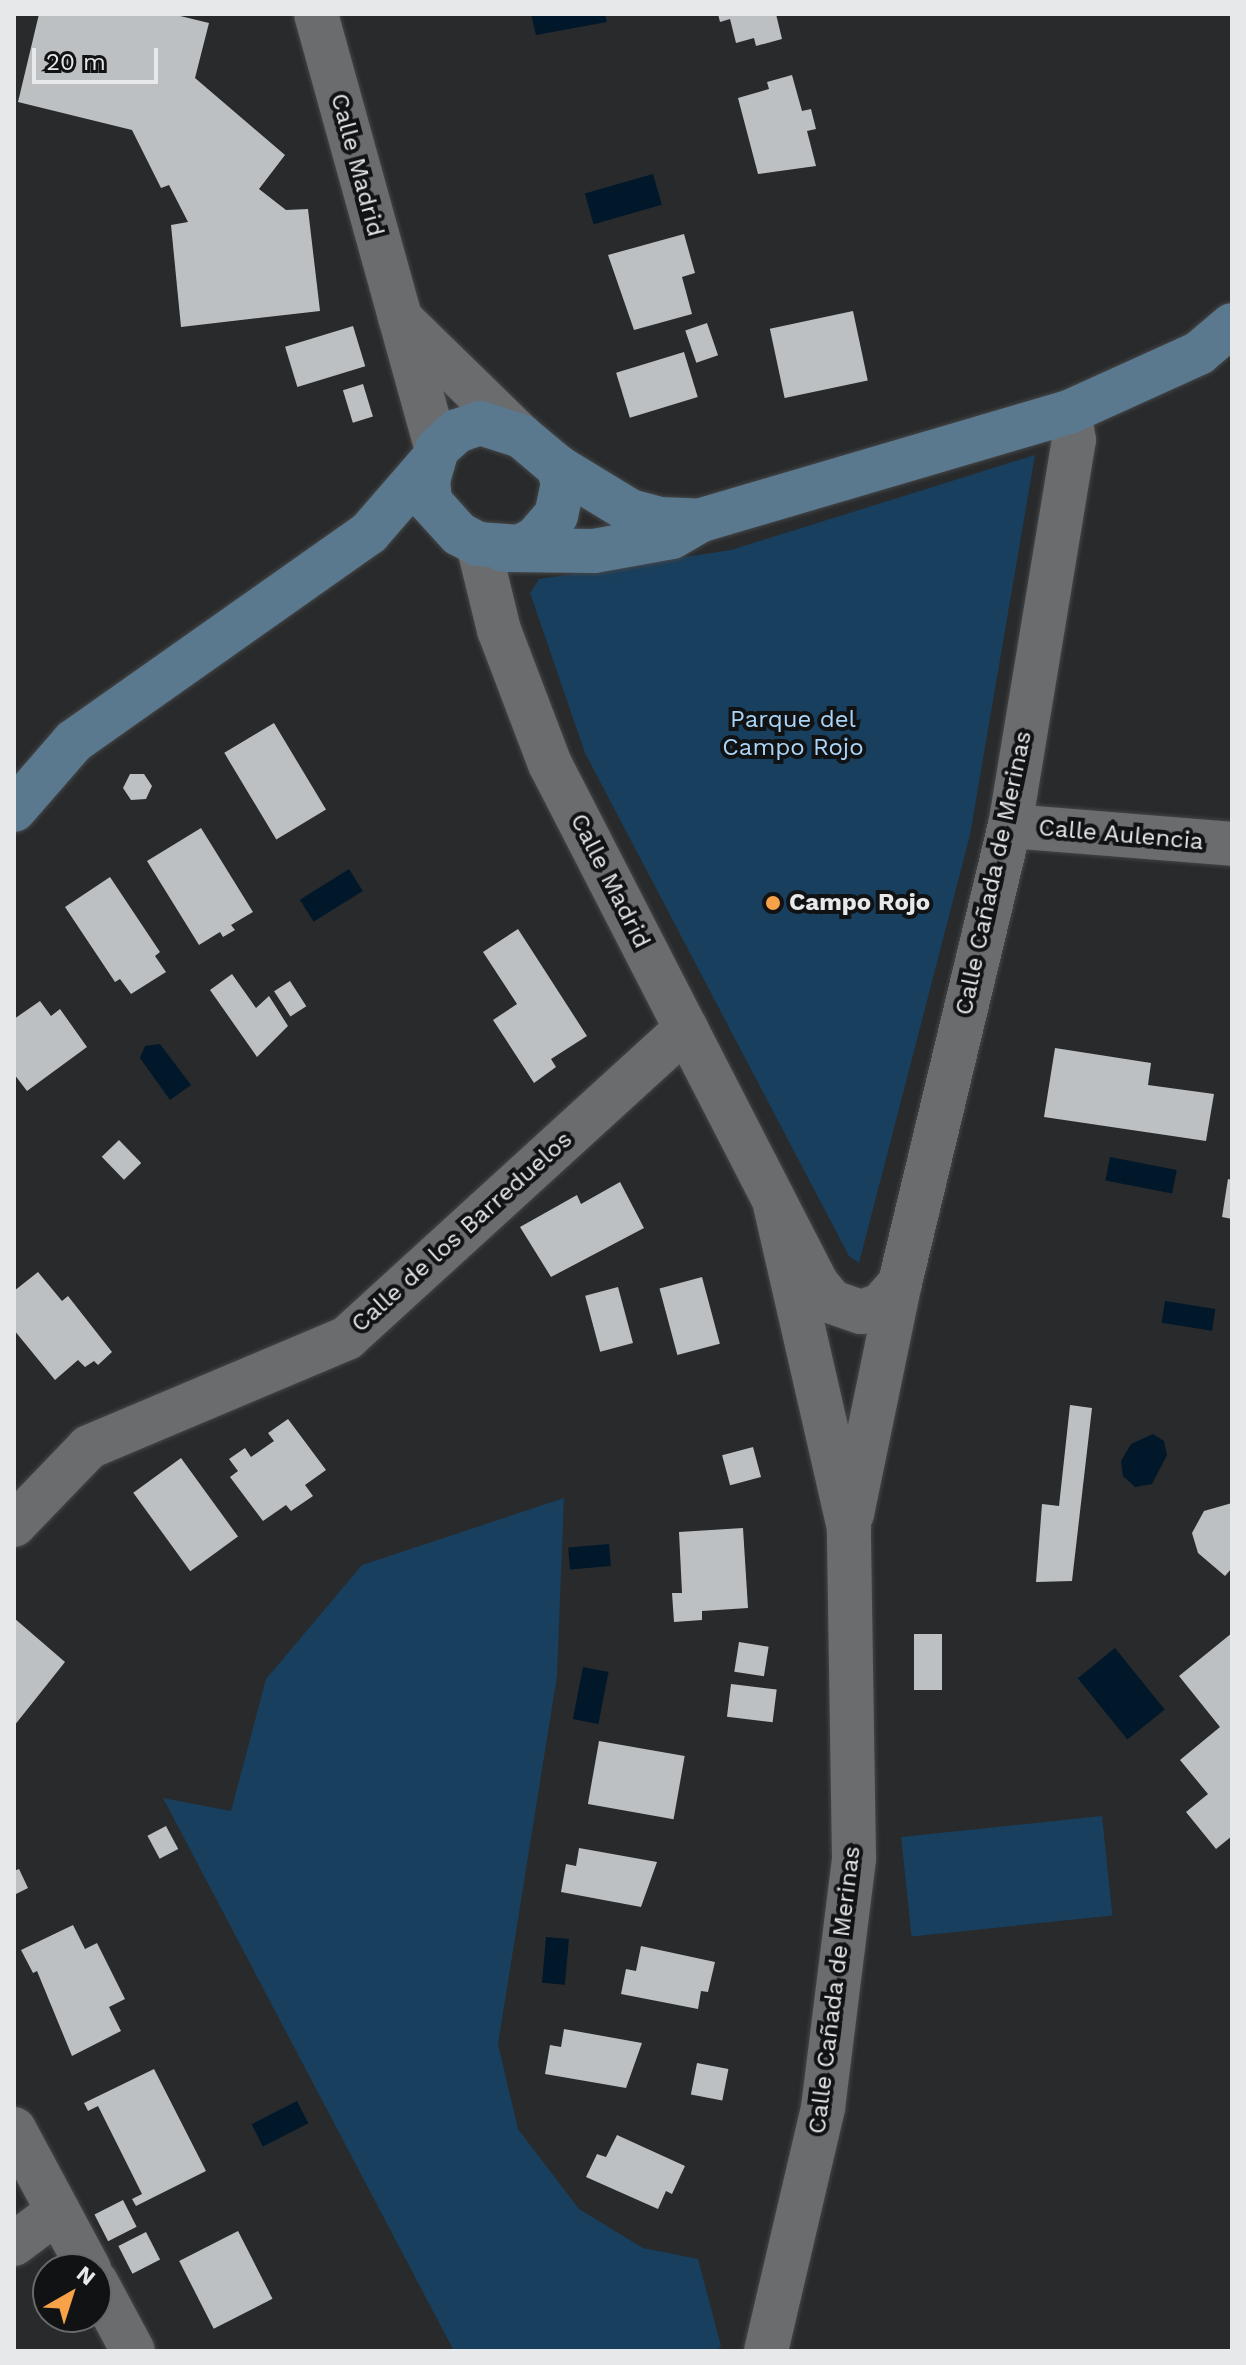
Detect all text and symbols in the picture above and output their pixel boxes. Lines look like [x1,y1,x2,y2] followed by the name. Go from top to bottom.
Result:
[36,32,162,82] scale bar
[46,48,106,76] text: 20 m
[324,90,390,240] street label: Calle Madrid
[722,706,864,762] park label: Parque del Campo Rojo
[950,728,1038,1018] street label: Calle Cañada de Merinas
[564,809,656,953] street label: Calle Madrid
[1037,813,1205,857] street label: Calle Aulencia
[789,889,930,917] place label: Campo Rojo
[764,894,782,912] marker: Campo Rojo
[346,1125,578,1339] street label: Calle de los Barreduelos
[803,1844,867,2136] street label: Calle Cañada de Merinas
[32,2253,112,2333] north arrow
[72,2261,100,2290] text: N

